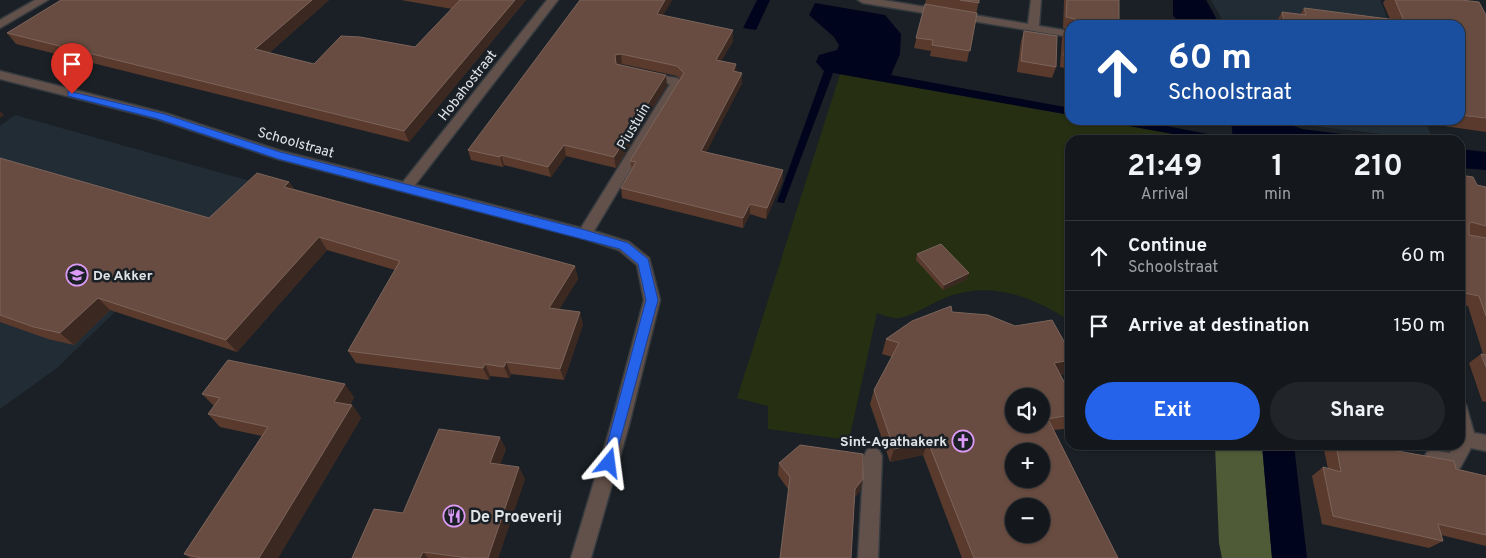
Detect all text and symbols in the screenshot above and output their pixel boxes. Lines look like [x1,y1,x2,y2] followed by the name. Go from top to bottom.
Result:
[1168,37,1252,81] text: 60 m
[1085,40,1150,105] icon: ahead
[51,43,93,94] pin
[435,47,501,125] street label: Hobahostraat
[58,50,86,78] icon: arrive
[1168,80,1292,107] text: Schoolstraat
[614,101,655,153] street label: Piustuin
[255,124,336,162] street label: Schoolstraat
[1127,149,1202,186] text: 21:49
[1272,149,1284,186] text: 1
[1353,149,1403,186] text: 210
[1141,185,1189,205] text: Arrival
[1264,185,1291,205] text: min
[1371,185,1385,205] text: m
[1128,234,1207,258] text: Continue
[1085,242,1113,270] icon: ahead
[1401,244,1445,268] text: 60 m
[1128,258,1218,278] text: Schoolstraat
[65,263,89,287] school or university icon: De Akker
[93,268,153,285] place label: De Akker
[1085,312,1113,340] icon: arrive
[1128,314,1309,338] text: Arrive at destination
[1393,314,1445,338] text: 150 m
[1085,382,1260,440] button: Exit
[1270,382,1445,440] button: Share
[1005,388,1050,543] map controls
[1005,388,1050,433] button: sound
[951,429,975,453] church icon: Sint-Agathakerk
[840,434,947,451] place label: Sint-Agathakerk
[582,436,634,488] position arrow
[1005,443,1050,488] button: +
[1005,498,1050,543] button: −
[442,504,466,528] restaurant icon: De Proeverij
[470,508,562,528] place label: De Proeverij

